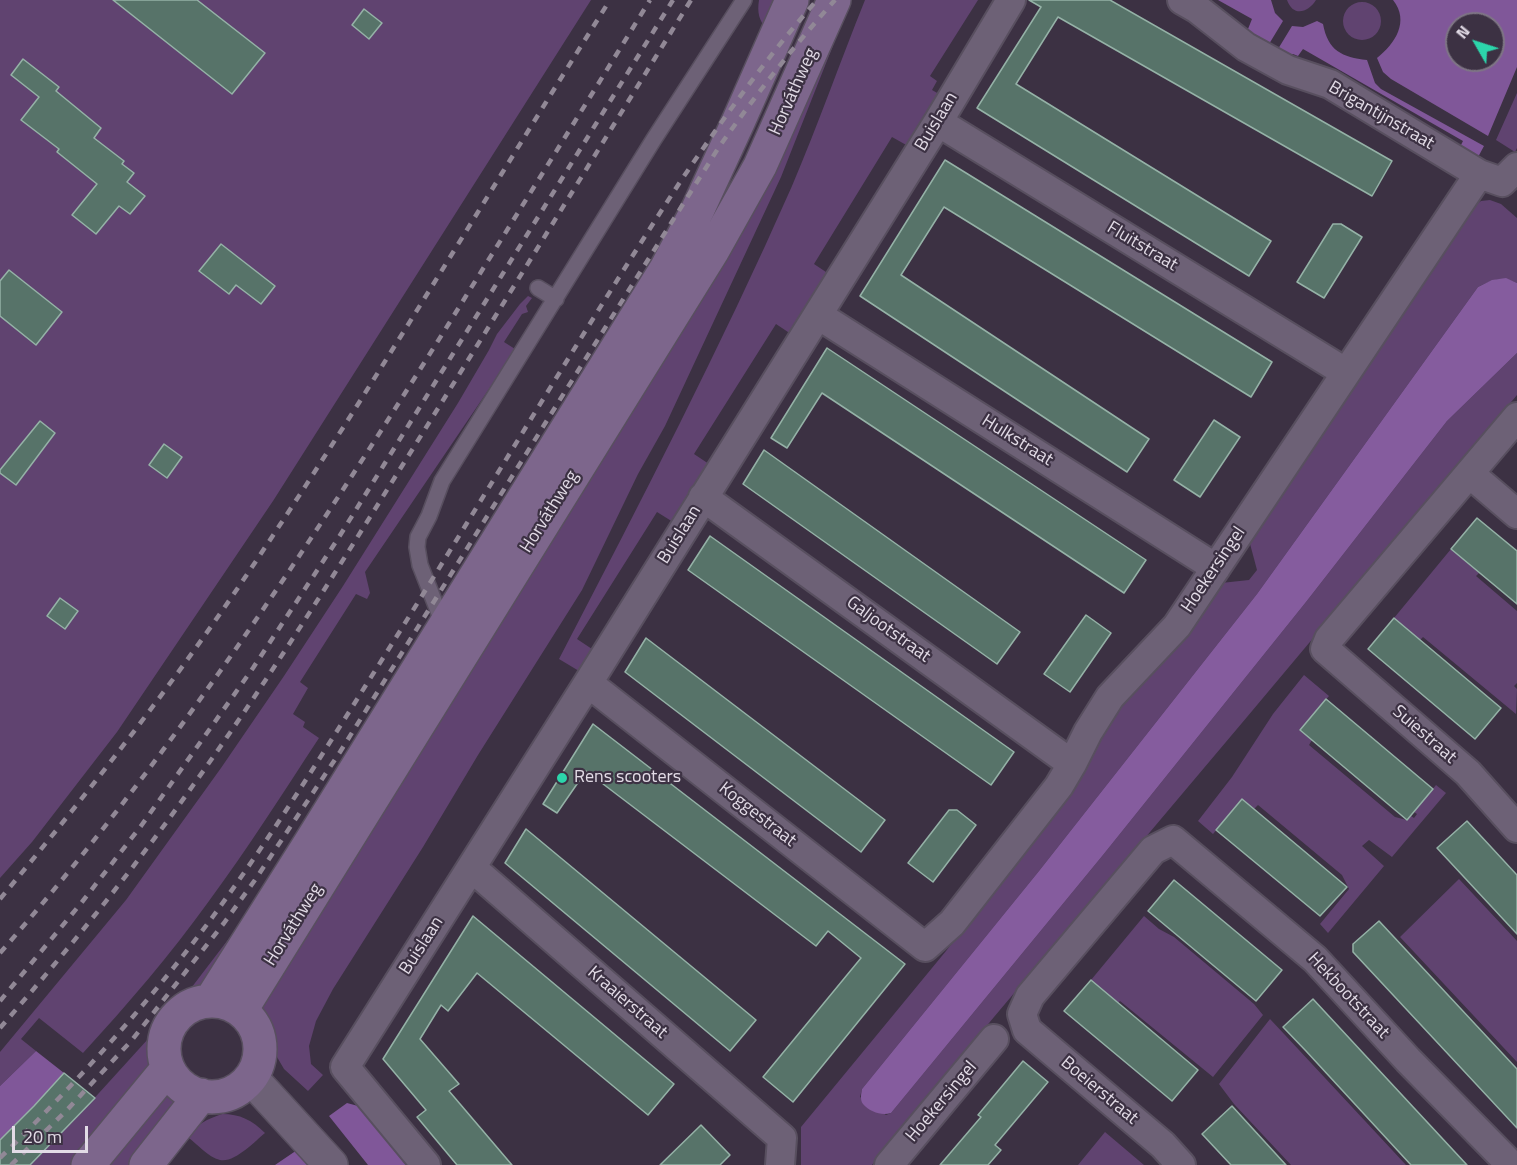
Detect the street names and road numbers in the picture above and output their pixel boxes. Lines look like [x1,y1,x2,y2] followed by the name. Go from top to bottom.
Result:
[765,45,823,139] street label: Horváthweg
[1324,77,1438,155] street label: Brigantijnstraat
[911,89,963,155] street label: Buislaan
[1103,217,1181,277] street label: Fluitstraat
[977,411,1057,471] street label: Hulkstraat
[516,467,584,557] street label: Horváthweg
[654,502,706,568] street label: Buislaan
[1177,523,1251,617] street label: Hoekersingel
[842,592,934,668] street label: Galjootstraat
[1388,701,1460,769] street label: Suiestraat
[714,778,800,852] street label: Koggestraat
[260,880,328,970] street label: Horváthweg
[395,913,449,979] street label: Buislaan
[1303,948,1393,1044] street label: Hekbootstraat
[583,962,671,1044] street label: Kraaierstraat
[1056,1052,1142,1130] street label: Boeierstraat
[902,1057,982,1147] street label: Hoekersingel

